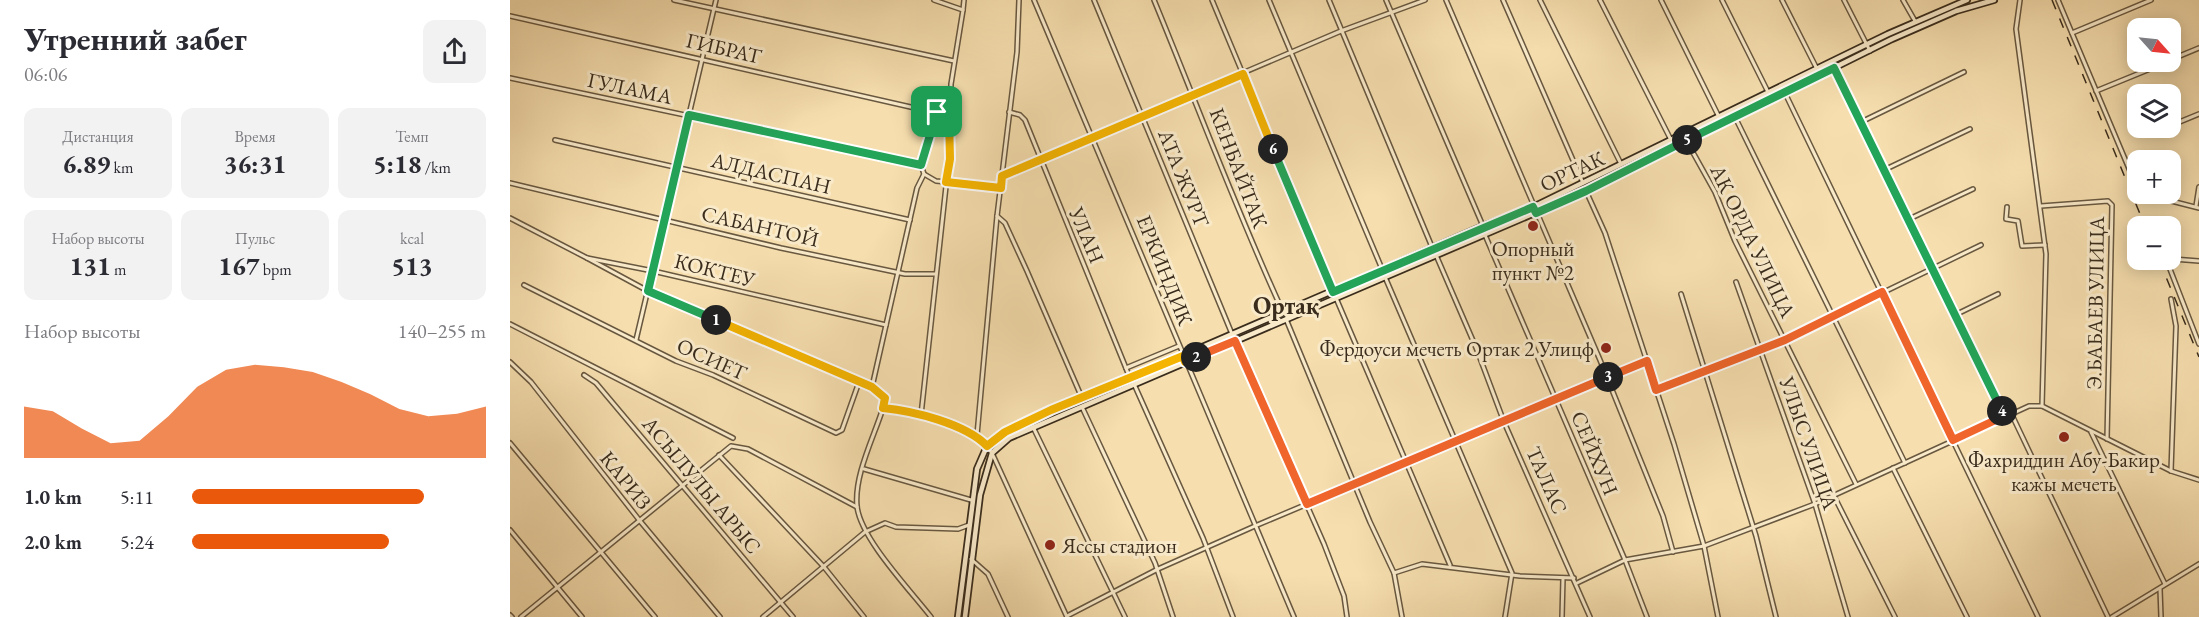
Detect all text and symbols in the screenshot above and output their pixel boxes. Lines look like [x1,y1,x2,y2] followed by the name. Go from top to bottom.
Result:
[24,17,247,60] text: Утренний забег
[2127,18,2181,72] north arrow
[2127,18,2181,270] map controls
[423,20,486,83] button: share
[684,26,765,70] street label: ГИБРАТ
[24,61,67,87] text: 06:06
[585,66,675,110] street label: ГУЛАМА
[2127,84,2181,138] button: layers
[911,86,962,137] pin
[920,95,953,128] icon: arrive
[1204,104,1274,232] street label: КЕНБАЙТАК
[1152,124,1216,232] street label: АТА ЖУРТ
[1672,125,1702,155] pin: 5
[62,126,134,147] text: Дистанция
[234,126,276,147] text: Время
[395,126,429,147] text: Темп
[1683,129,1691,150] text: 5
[1258,134,1288,164] pin: 6
[1269,138,1277,159] text: 6
[1535,144,1609,198] street label: ОРТАК
[708,146,833,200] street label: АЛДАСПАН
[63,147,110,181] text: 6.89
[224,147,286,181] text: 36:31
[373,147,422,181] text: 5:18
[2127,150,2181,204] button: +
[110,157,133,178] text: km
[422,157,451,178] text: /km
[1704,159,1802,322] street label: АК ОРДА УЛИЦА
[699,199,821,253] street label: САБАНТОЙ
[1063,202,1111,267] street label: УЛАН
[1131,211,1199,329] street label: ЕРКИНДИК
[2080,216,2110,390] street label: Э.БАБАЕВ УЛИЦА
[2127,216,2181,270] button: −
[1526,219,1540,233] marker: Опорный пункт №2
[51,228,145,249] text: Набор высоты
[235,228,275,249] text: Пульс
[400,228,424,249] text: kcal
[1492,235,1574,286] place label: Опорный пункт №2
[672,247,759,293] street label: КОКТЕУ
[70,249,111,283] text: 131
[218,249,260,283] text: 167
[391,249,433,283] text: 513
[111,259,126,280] text: m
[260,259,292,280] text: bpm
[1253,290,1320,321] district label: Ортақ
[701,305,731,335] pin: 1
[712,309,720,330] text: 1
[24,318,140,344] text: Набор высоты
[398,318,486,344] text: 140–255 m
[673,332,752,387] street label: ОСИЕТ
[1320,335,1594,362] place label: Фердоуси мечеть Ортак 2 Улицф
[1599,341,1613,355] marker: Фердоуси мечеть Ортак 2 Улицф
[1181,342,1211,372] pin: 2
[1192,346,1200,367] text: 2
[1593,362,1623,392] pin: 3
[1604,366,1612,387] text: 3
[1773,372,1845,513] street label: УЛЫС УЛИЦА
[1987,396,2017,426] pin: 4
[1998,400,2006,421] text: 4
[1565,407,1625,499] street label: СЕЙХУН
[636,410,767,559] street label: АСЫЛУЛЫ АРЫС
[2057,430,2071,444] marker: Фахриддин Абу-Бакир кажы мечеть
[1520,442,1574,518] street label: ТАЛАС
[594,445,658,515] street label: КАРИЗ
[1968,446,2160,497] place label: Фахриддин Абу-Бакир кажы мечеть
[24,484,82,510] text: 1.0 km
[120,484,154,510] text: 5:11
[24,529,82,555] text: 2.0 km
[120,529,154,555] text: 5:24
[1061,532,1177,559] place label: Яссы стадион
[1043,538,1057,552] marker: Яссы стадион

